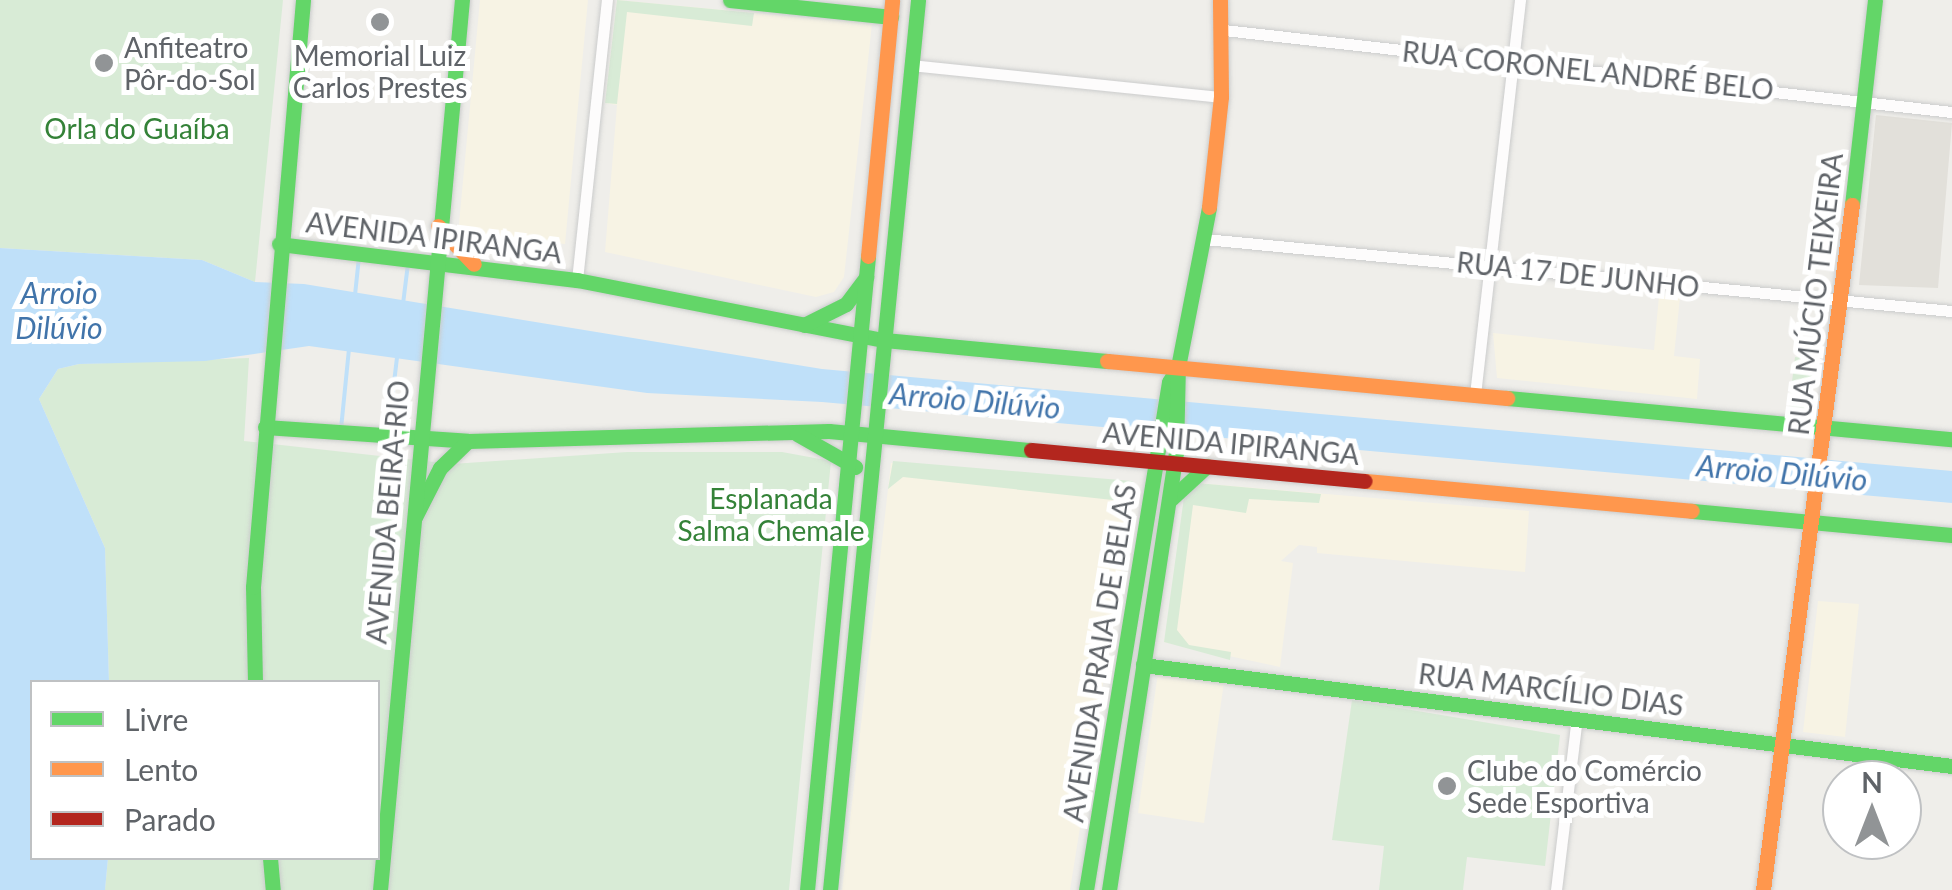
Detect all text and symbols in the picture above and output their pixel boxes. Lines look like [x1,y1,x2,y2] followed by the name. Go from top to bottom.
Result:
[369,11,391,33] marker: Memorial Luiz Carlos Prestes
[124,30,256,96] place label: Anfiteatro Pôr-do-Sol
[1399,34,1777,106] street label: RUA CORONEL ANDRÉ BELO
[293,38,467,104] place label: Memorial Luiz Carlos Prestes
[93,52,115,74] marker: Anfiteatro Pôr-do-Sol
[44,111,230,145] park label: Orla do Guaíba
[1781,150,1849,438] street label: RUA MÚCIO TEIXEIRA
[304,205,564,269] street label: AVENIDA IPIRANGA
[1454,244,1702,304] street label: RUA 17 DE JUNHO
[15,274,103,344] water label: Arroio Dilúvio
[888,375,1062,425] water label: Arroio Dilúvio
[359,378,415,646] street label: AVENIDA BEIRA-RIO
[1101,415,1361,471] street label: AVENIDA IPIRANGA
[1695,447,1869,497] water label: Arroio Dilúvio
[677,481,865,547] park label: Esplanada Salma Chemale
[1056,481,1142,825] street label: AVENIDA PRAIA DE BELAS
[1416,656,1686,722] street label: RUA MARCÍLIO DIAS
[30,680,380,860] legend
[124,701,188,737] text: Livre
[124,751,198,787] text: Lento
[1467,753,1702,819] place label: Clube do Comércio Sede Esportiva
[1822,760,1922,860] north arrow
[1861,765,1883,799] text: N
[1436,775,1458,797] marker: Clube do Comércio Sede Esportiva
[124,801,216,837] text: Parado

